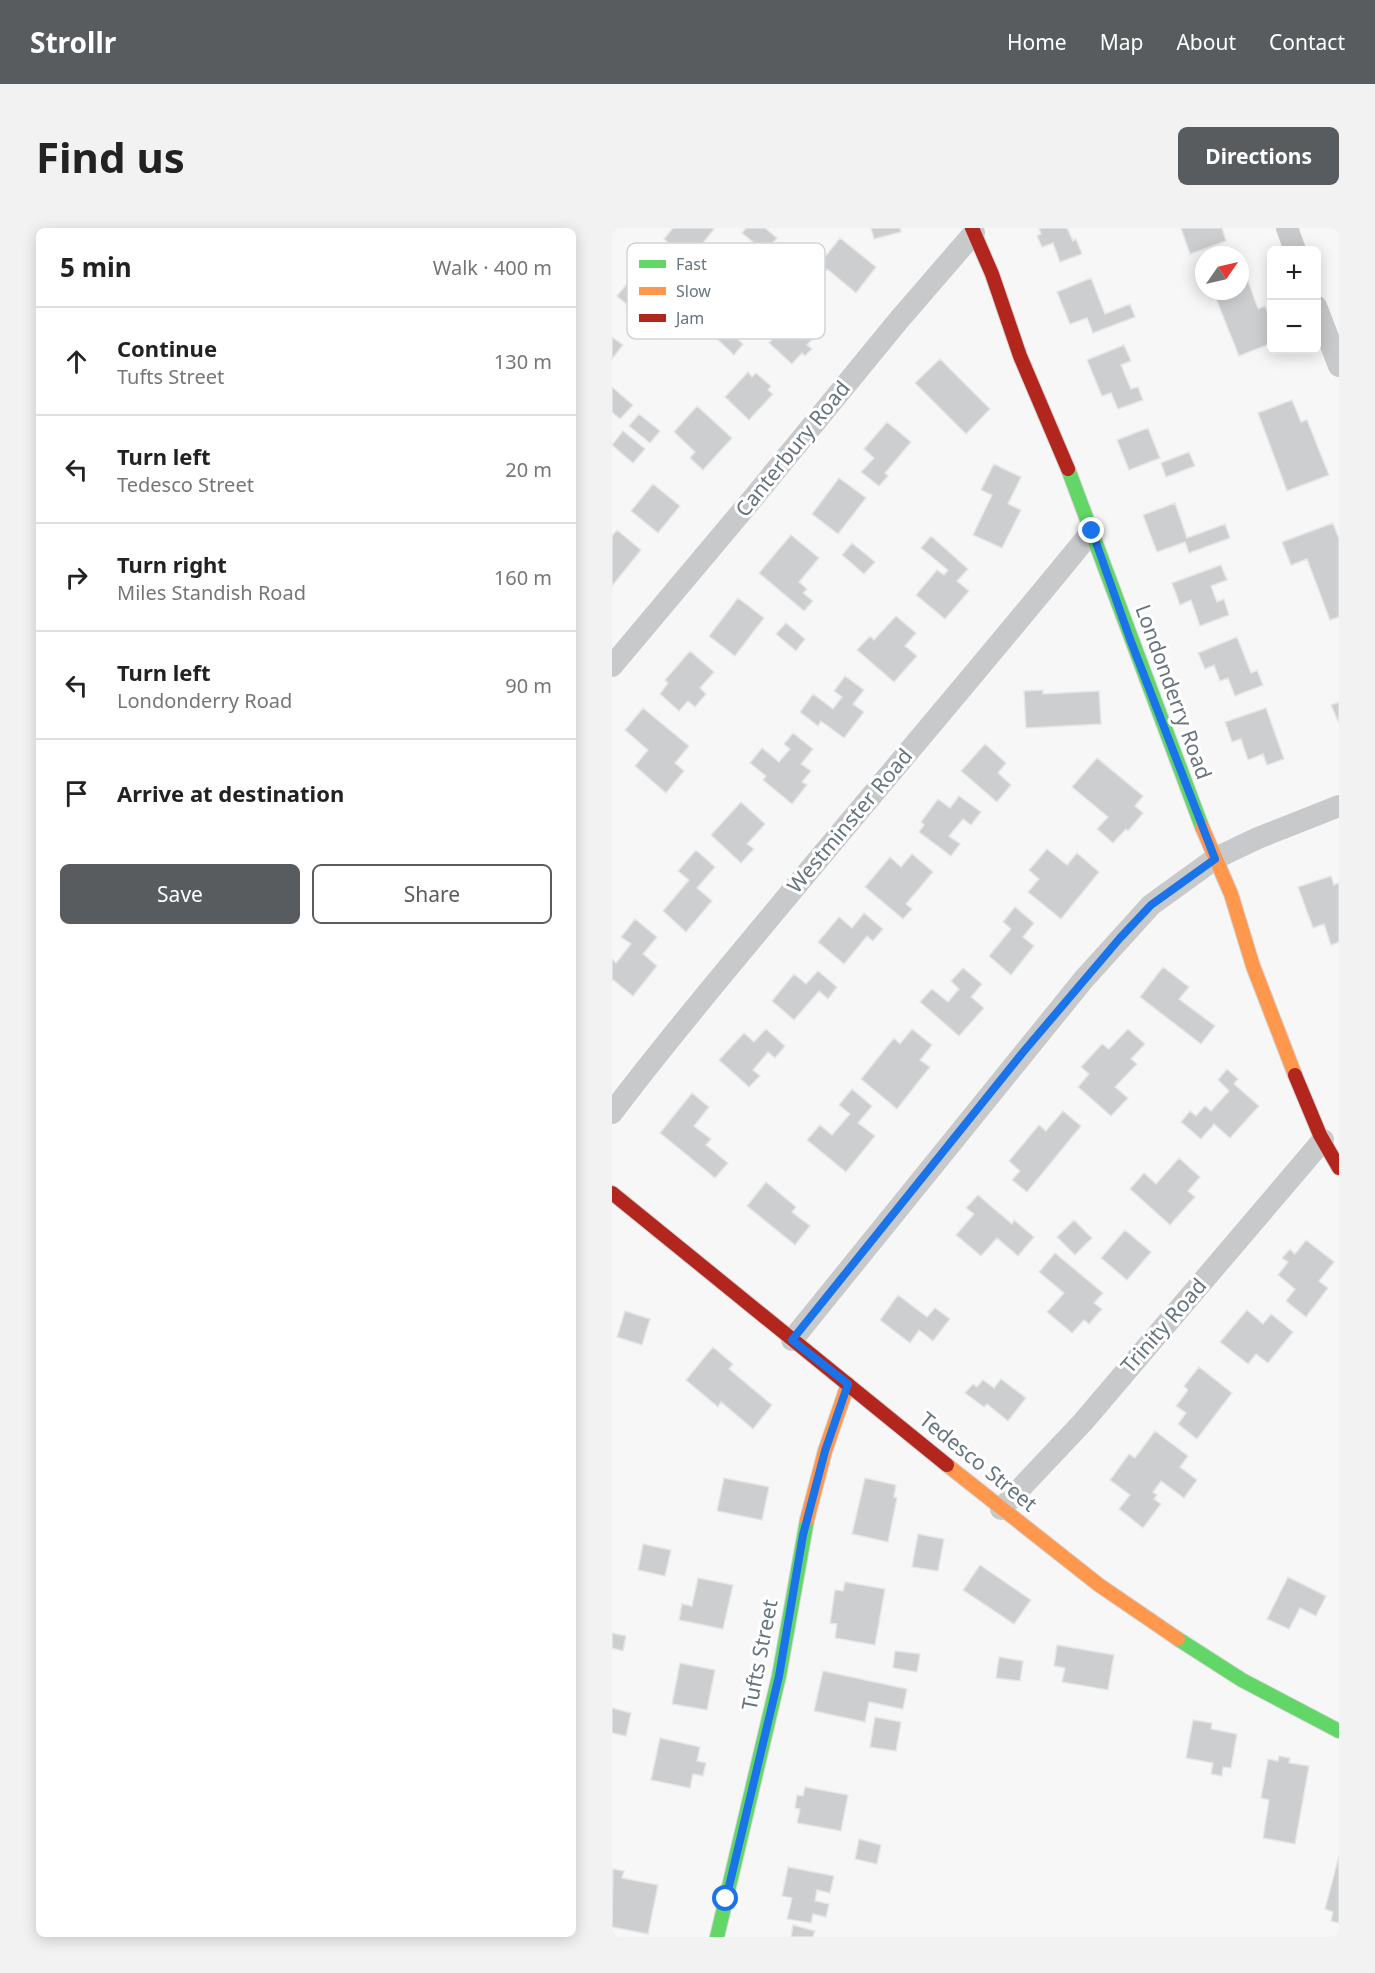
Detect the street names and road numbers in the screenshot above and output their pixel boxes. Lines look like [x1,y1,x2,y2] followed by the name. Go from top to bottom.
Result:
[729,375,856,522] street label: Canterbury Road
[1129,600,1219,783] street label: Londonderry Road
[780,742,918,899] street label: Westminster Road
[1114,1272,1212,1379] street label: Trinity Road
[914,1405,1044,1518] street label: Tedesco Street
[735,1596,784,1713] street label: Tufts Street

